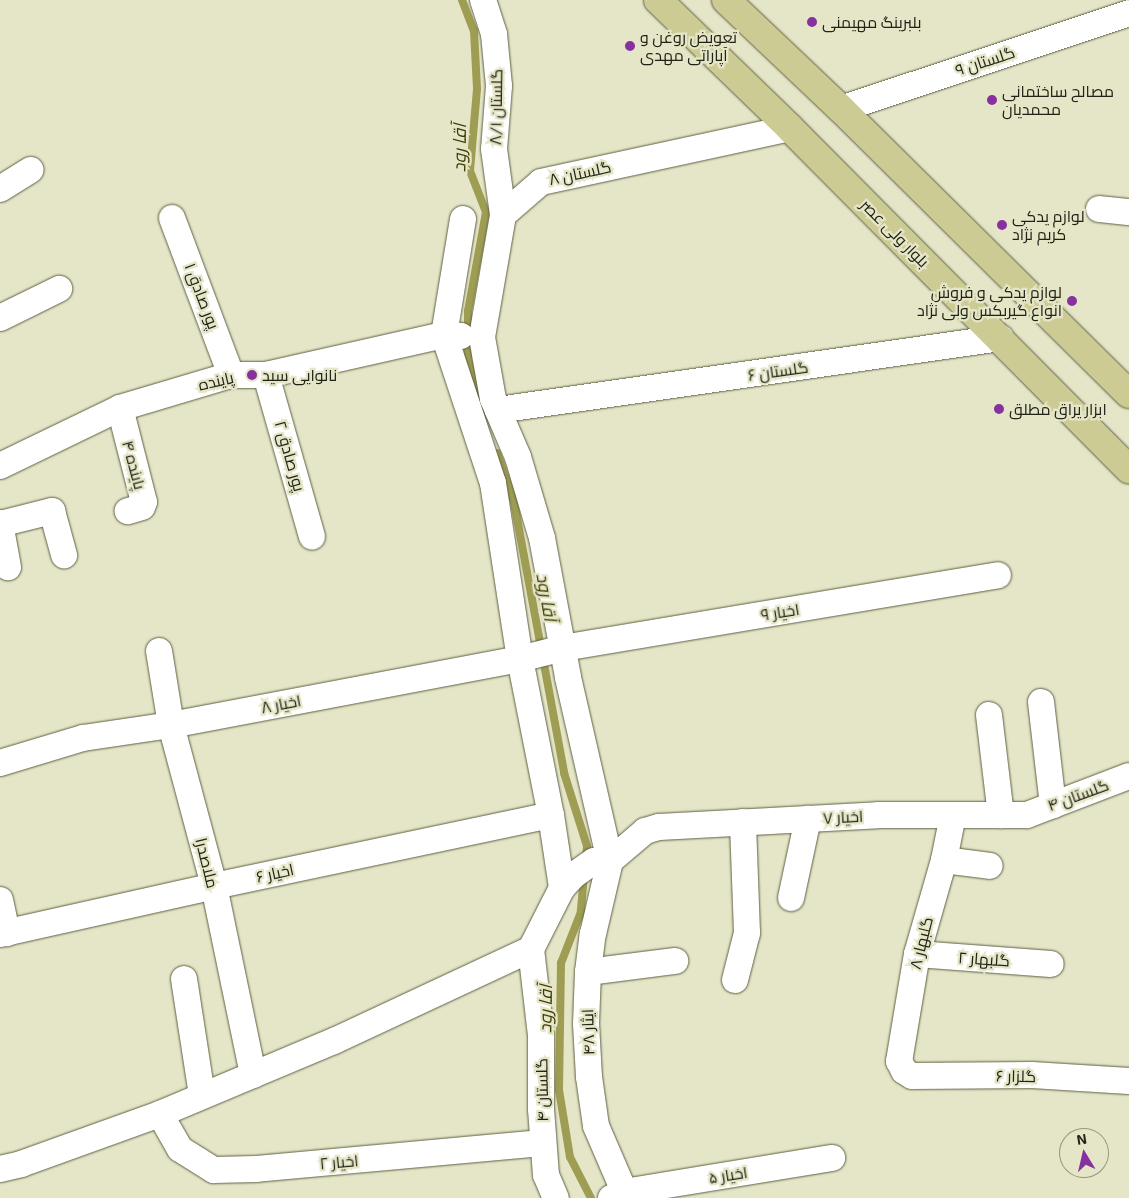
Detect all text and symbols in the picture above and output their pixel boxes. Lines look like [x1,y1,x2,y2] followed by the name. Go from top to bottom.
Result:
[822,12,921,32] place label: بلبرینگ مهیمنی
[806,16,818,28] marker: بلبرینگ مهیمنی
[640,27,737,65] place label: تعویض روغن و آپاراتی مهدی
[624,40,636,52] marker: تعویض روغن و آپاراتی مهدی
[953,42,1017,80] street label: گلستان ۹
[486,69,506,145] street label: گلستان ۸/۱
[1002,81,1114,119] place label: مصالح ساختمانی محمدیان
[986,94,998,106] marker: مصالح ساختمانی محمدیان
[448,124,470,172] water label: آقا رود
[547,157,613,189] street label: گلستان ۸
[857,195,933,271] street label: بلوار ولی عصر
[1012,206,1085,244] place label: لوازم یدکی کریم نژاد
[996,219,1008,231] marker: لوازم یدکی کریم نژاد
[181,260,223,332] street label: پور صادق ۱
[917,282,1062,320] place label: لوازم یدکی و فروش انواع گیربکس ولی نژاد
[1066,295,1078,307] marker: لوازم یدکی و فروش انواع گیربکس ولی نژاد
[747,357,809,385] street label: گلستان ۶
[262,365,337,385] place label: نانوایی سید
[196,368,236,394] street label: پاینده
[246,369,258,381] marker: نانوایی سید
[1009,399,1107,419] place label: ابزار یراق مطلق
[993,403,1005,415] marker: ابزار یراق مطلق
[271,418,309,494] street label: پور صادق ۲
[118,438,150,492] street label: پاینده ۴
[532,571,562,623] water label: آقا رود
[759,599,801,625] street label: اخیار ۹
[259,691,303,717] street label: اخیار ۸
[1045,775,1111,815] street label: گلستان ۴
[822,806,864,828] street label: اخیار ۷
[191,836,223,890] street label: ملاصدرا
[254,860,296,886] street label: اخیار ۶
[905,915,937,971] street label: گلبهار ۸
[957,948,1011,970] street label: گلبهار ۲
[534,985,556,1033] water label: آقا رود
[578,1008,598,1056] street label: ایثار ۴۸
[532,1058,552,1122] street label: گلستان ۴
[996,1066,1036,1086] street label: گلزار ۶
[1059,1128,1109,1178] north arrow
[1075,1129,1088,1148] text: N
[319,1151,359,1173] street label: اخیار ۲
[707,1162,749,1188] street label: اخیار ۵

